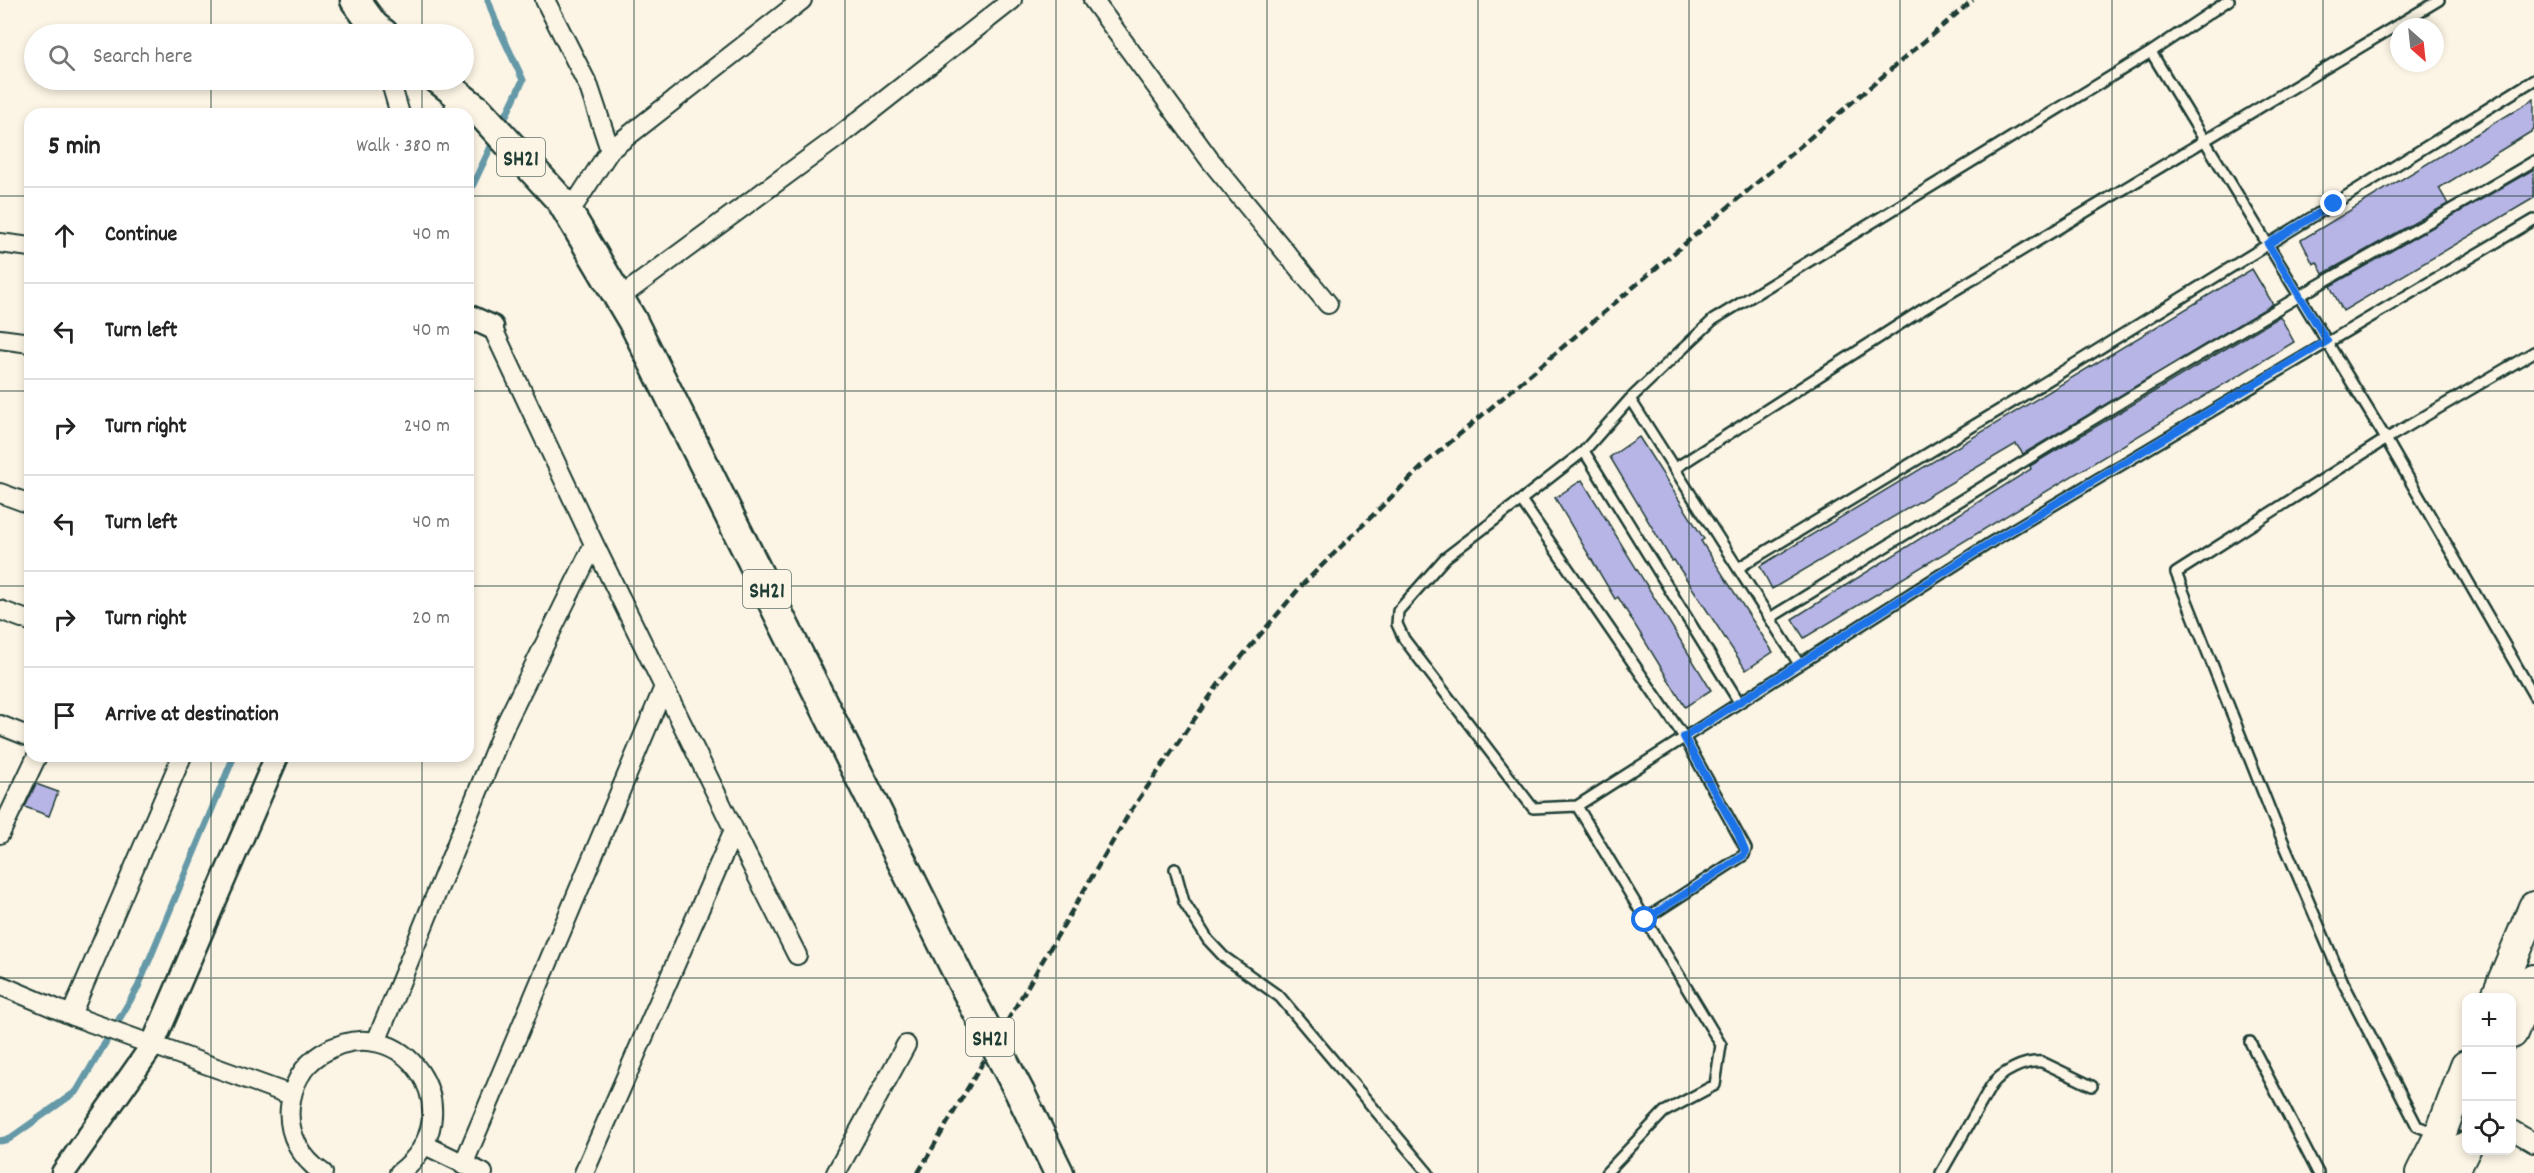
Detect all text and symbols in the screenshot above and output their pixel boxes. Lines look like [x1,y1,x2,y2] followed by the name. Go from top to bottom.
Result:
[2390,18,2444,72] north arrow
[24,24,474,90] search box
[45,41,78,74] icon: search
[93,42,192,73] text: Search here
[48,129,101,166] text: 5 min
[356,133,450,161] text: Walk · 380 m
[497,138,545,176] road number: SH21
[2320,190,2346,216] route end
[48,219,81,252] icon: ahead
[105,220,177,251] text: Continue
[412,221,450,249] text: 40 m
[48,315,81,348] icon: left
[105,316,177,347] text: Turn left
[412,317,450,345] text: 40 m
[48,411,81,444] icon: right
[105,412,187,443] text: Turn right
[404,413,450,441] text: 240 m
[48,507,81,540] icon: left
[105,508,177,539] text: Turn left
[412,509,450,537] text: 40 m
[743,570,791,608] road number: SH21
[48,603,81,636] icon: right
[105,604,187,635] text: Turn right
[412,605,450,633] text: 20 m
[48,699,81,732] icon: arrive
[105,700,279,731] text: Arrive at destination
[1631,906,1657,932] route start
[2462,993,2516,1155] map controls
[2462,993,2516,1047] button: +
[966,1018,1014,1056] road number: SH21
[2462,1047,2516,1101] button: −
[2462,1101,2516,1155] button: locate

